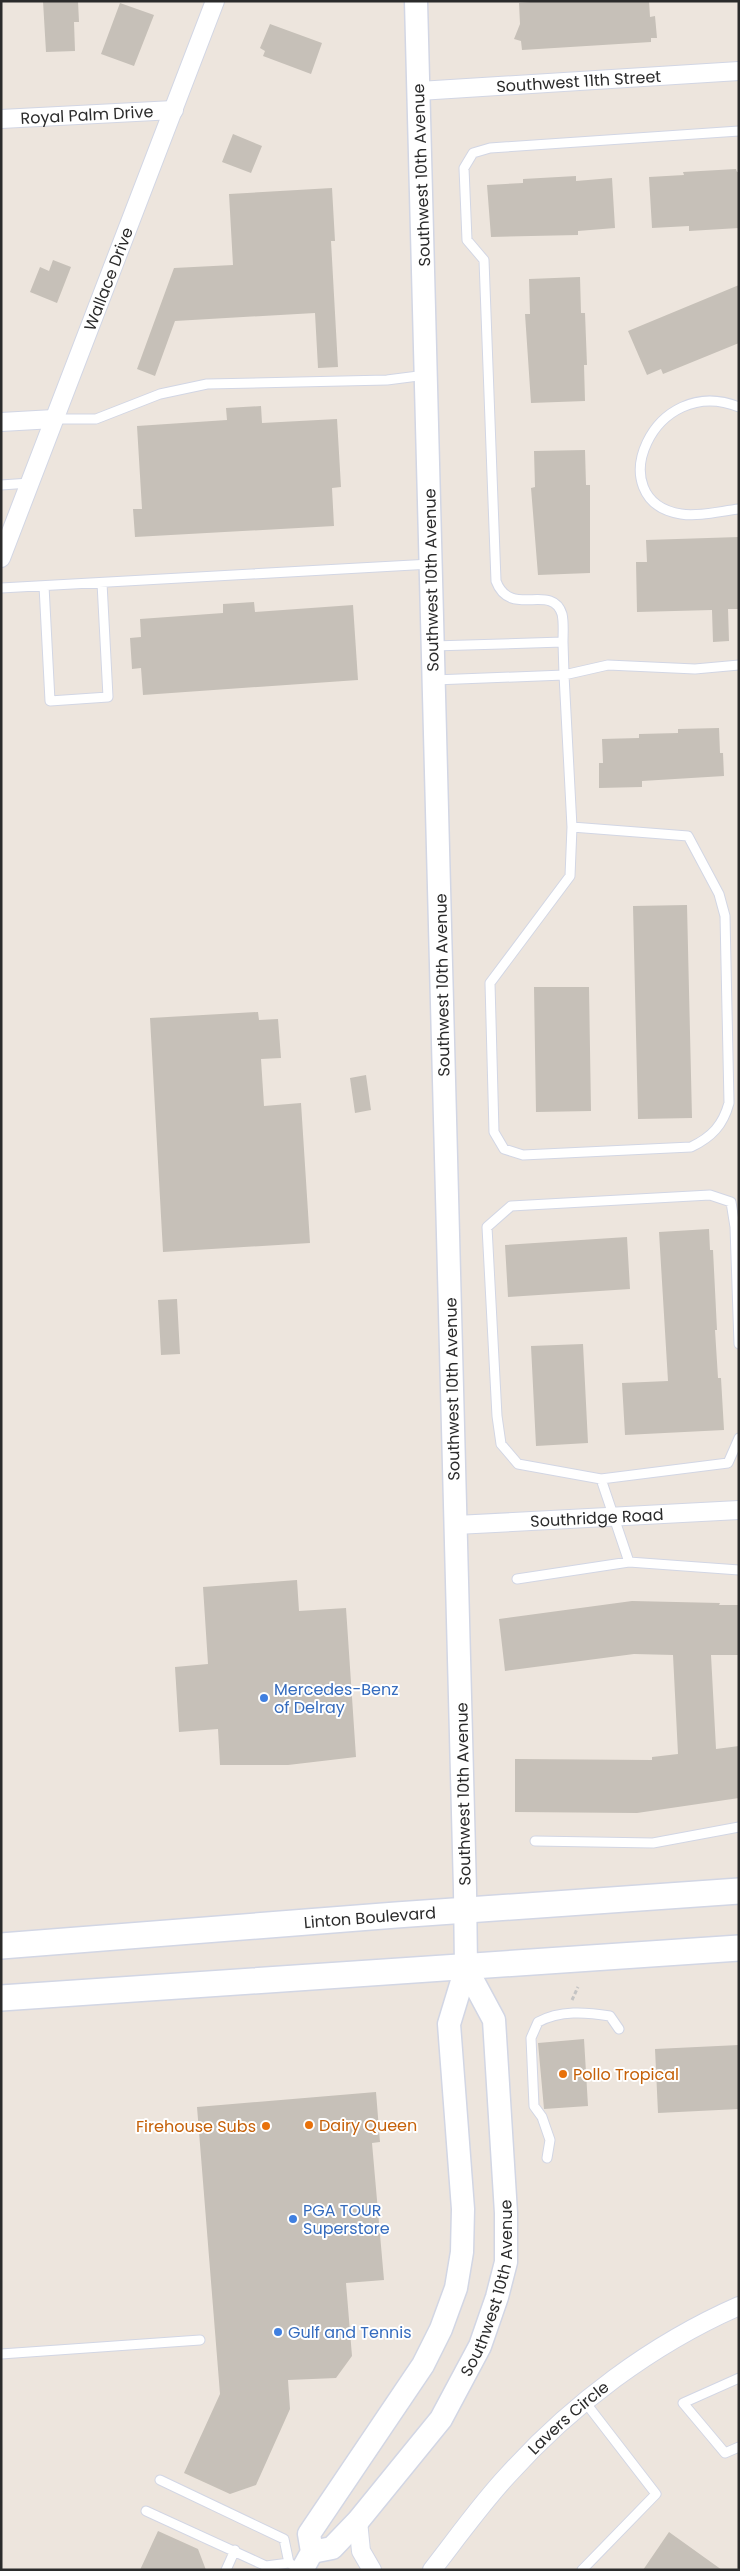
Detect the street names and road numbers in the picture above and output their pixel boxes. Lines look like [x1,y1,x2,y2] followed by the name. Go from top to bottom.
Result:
[496,65,662,98] street label: Southwest 11th Street
[407,83,436,267] street label: Southwest 10th Avenue
[20,100,154,130] street label: Royal Palm Drive
[78,224,139,334] street label: Wallace Drive
[418,488,445,672] street label: Southwest 10th Avenue
[429,893,456,1077] street label: Southwest 10th Avenue
[439,1297,466,1481] street label: Southwest 10th Avenue
[530,1503,664,1533] street label: Southridge Road
[450,1702,477,1886] street label: Southwest 10th Avenue
[303,1901,437,1934] street label: Linton Boulevard
[455,2199,518,2381] street label: Southwest 10th Avenue
[523,2376,614,2460] street label: Lavers Circle

